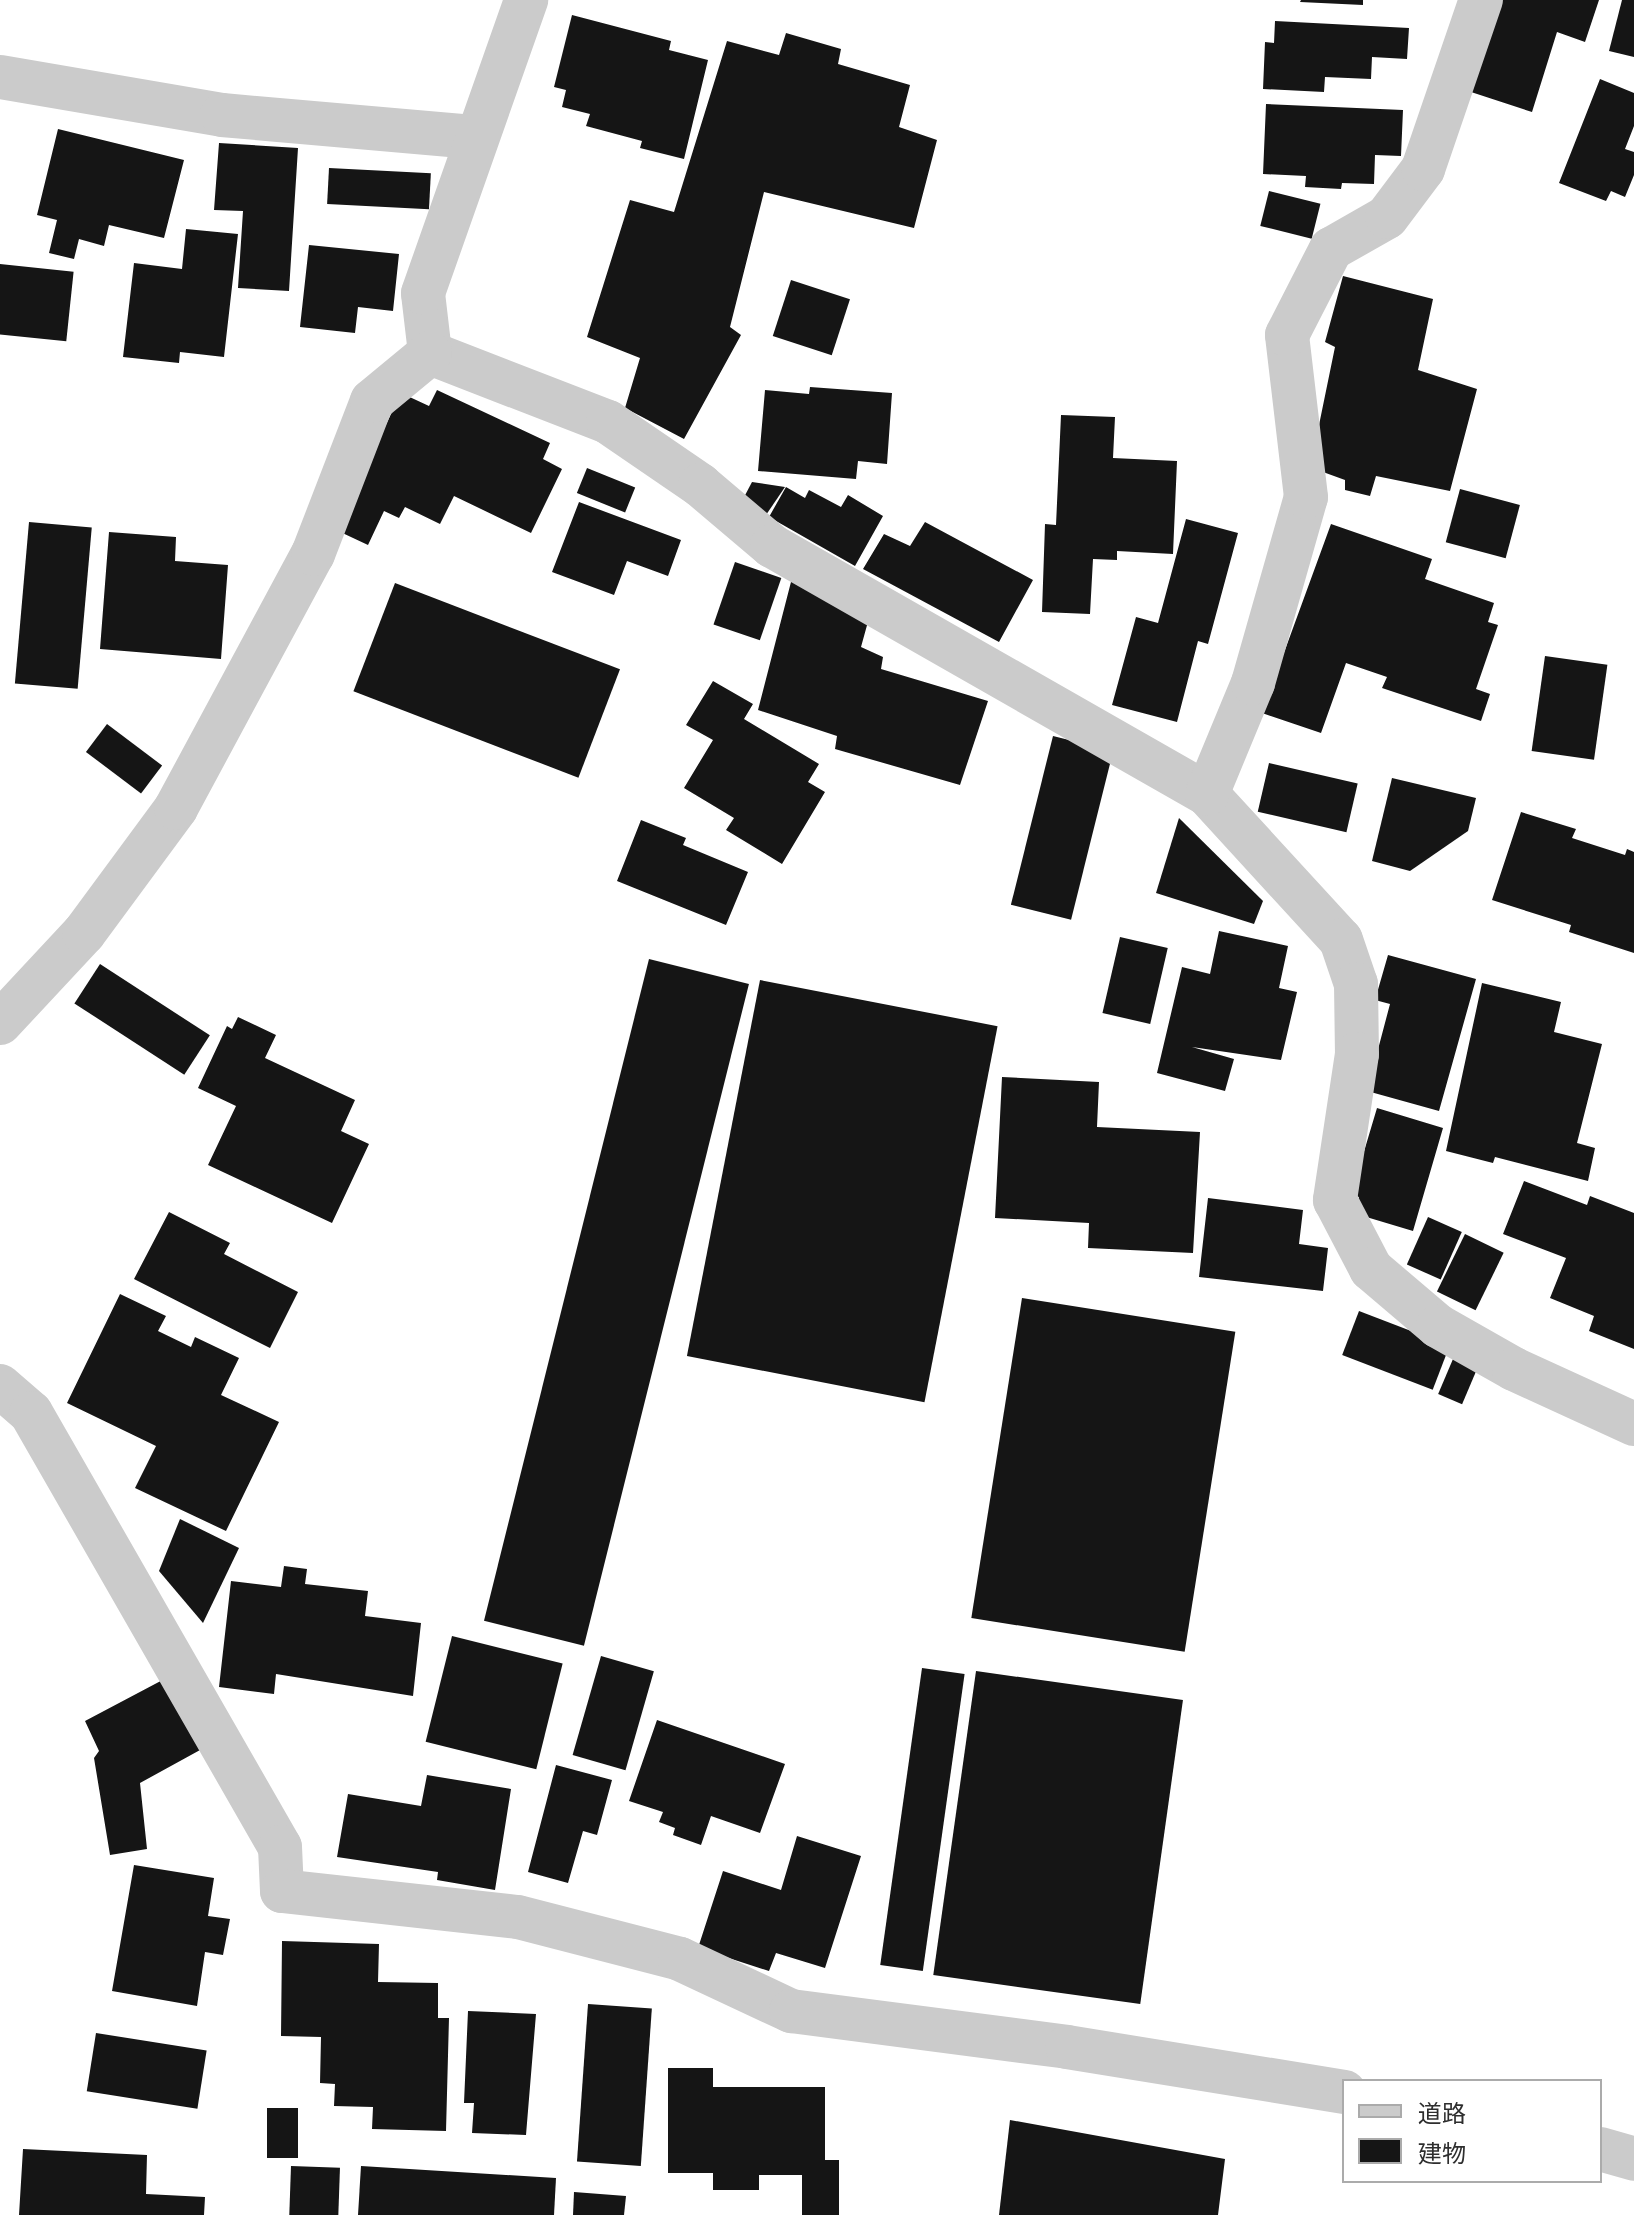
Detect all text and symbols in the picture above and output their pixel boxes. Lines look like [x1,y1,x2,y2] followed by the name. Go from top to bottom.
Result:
[1342,2079,1602,2183] legend
[1418,2100,1466,2127] text: 道路
[1418,2140,1466,2167] text: 建物

